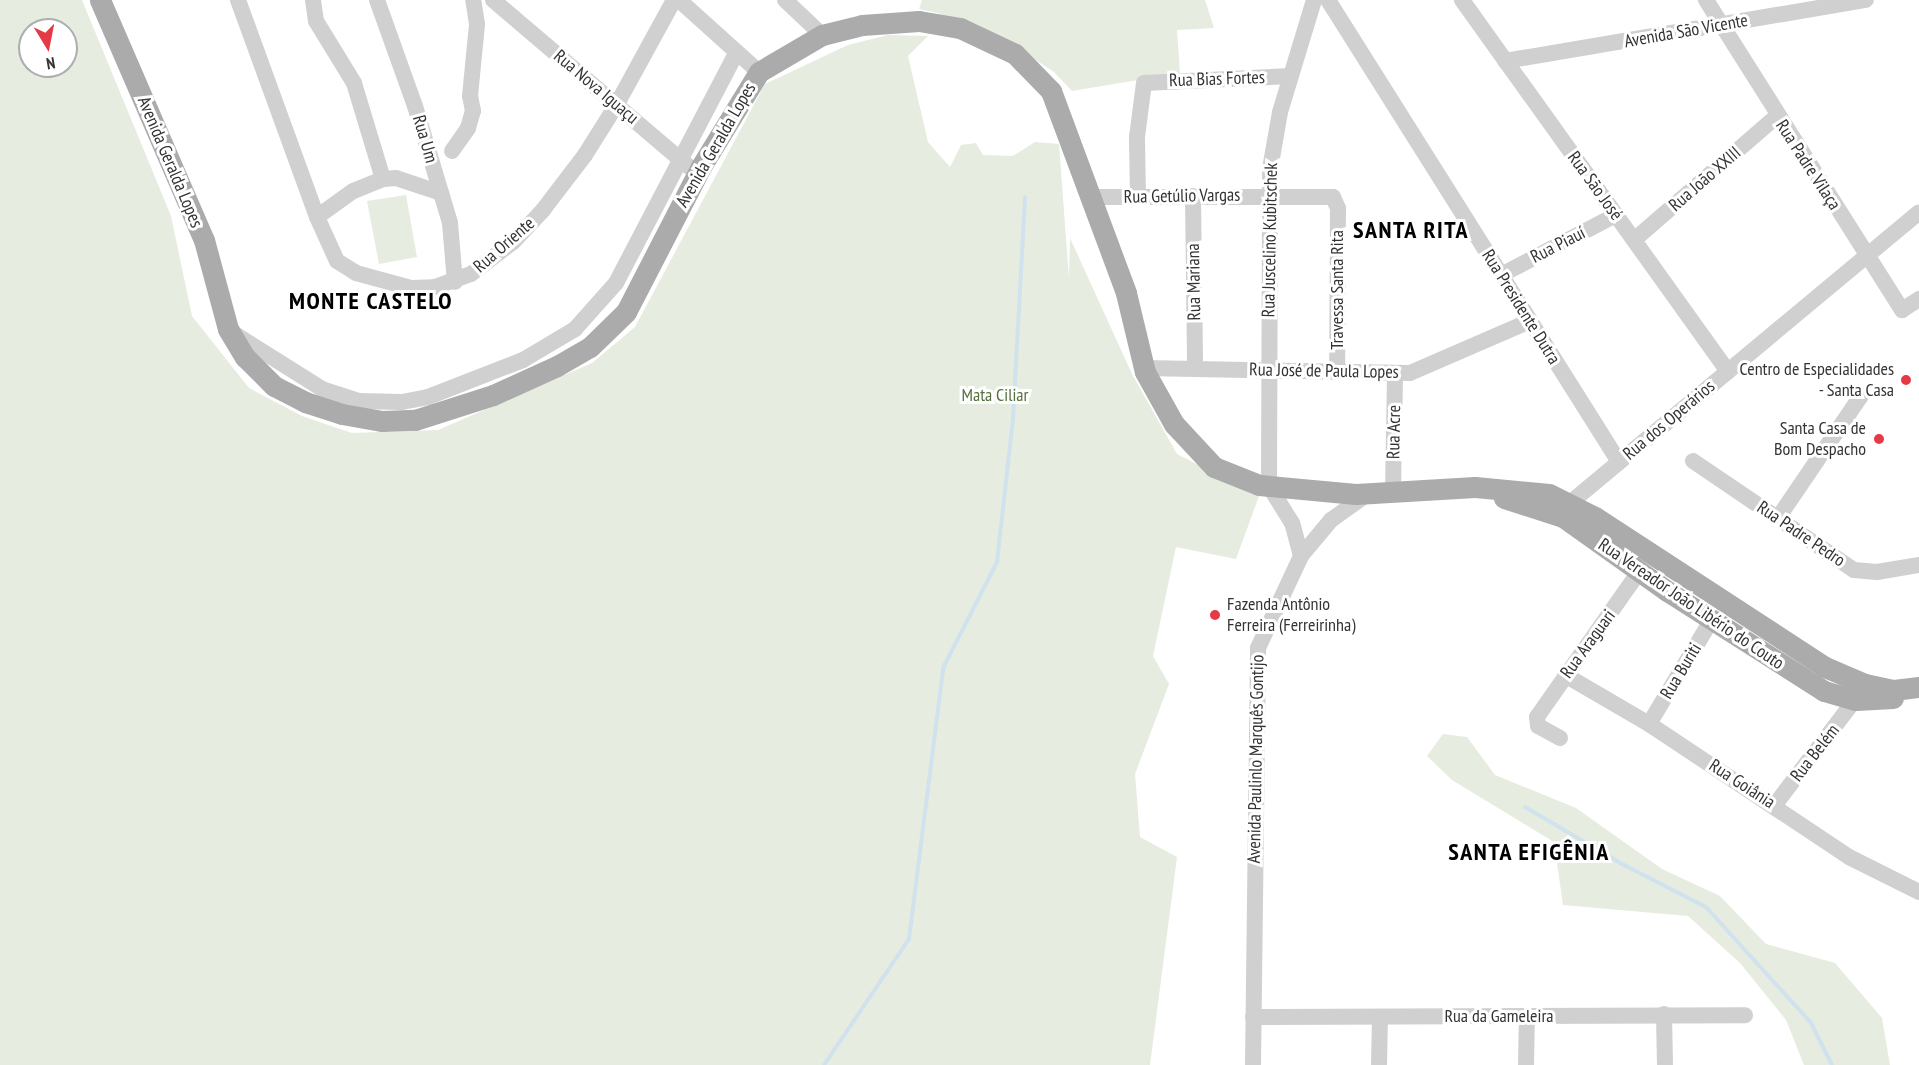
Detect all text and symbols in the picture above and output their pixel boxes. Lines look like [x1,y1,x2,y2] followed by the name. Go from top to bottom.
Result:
[1622,9,1750,53] street label: Avenida São Vicente
[18,18,78,78] north arrow
[549,45,643,129] street label: Rua Nova Iguaçu
[45,53,57,74] text: N
[1169,67,1265,91] street label: Rua Bias Fortes
[672,79,760,211] street label: Avenida Geralda Lopes
[133,93,207,231] street label: Avenida Geralda Lopes
[408,113,442,165] street label: Rua Um
[1771,116,1845,214] street label: Rua Padre Vilaça
[1665,142,1745,216] street label: Rua João XXIII
[1563,147,1627,225] street label: Rua São José
[1258,163,1282,317] street label: Rua Juscelino Kubitschek
[1123,184,1241,208] street label: Rua Getúlio Vargas
[469,213,539,277] street label: Rua Oriente
[1353,216,1469,244] district label: SANTA RITA
[1527,222,1589,268] street label: Rua Piauí
[1326,230,1348,350] street label: Travessa Santa Rita
[1183,243,1205,321] street label: Rua Mariana
[1477,246,1565,368] street label: Rua Presidente Dutra
[289,287,453,315] district label: MONTE CASTELO
[1249,359,1399,383] street label: Rua José de Paula Lopes
[1740,359,1894,401] place label: Centro de Especialidades - Santa Casa
[1899,373,1913,387] marker: Centro de Especialidades - Santa Casa
[1619,375,1719,465] street label: Rua dos Operários
[961,384,1029,406] park label: Mata Ciliar
[1383,405,1405,459] street label: Rua Acre
[1774,418,1866,460] place label: Santa Casa de Bom Despacho
[1870,430,1888,448] marker: Santa Casa de Bom Despacho
[1753,497,1849,571] street label: Rua Padre Pedro
[1594,534,1788,674] street label: Rua Vereador João Libério do Couto
[1227,594,1355,636] place label: Fazenda Antônio Ferreira (Ferreirinha)
[1556,605,1620,683] street label: Rua Araguari
[1208,608,1222,622] marker: Fazenda Antônio Ferreira (Ferreirinha)
[1656,639,1706,703] street label: Rua Buriti
[1243,654,1269,864] street label: Avenida Paulinlo Marquês Gontijo
[1786,720,1844,786] street label: Rua Belém
[1705,755,1779,813] street label: Rua Goiânia
[1448,838,1610,866] district label: SANTA EFIGÊNIA
[1444,1005,1554,1027] street label: Rua da Gameleira

